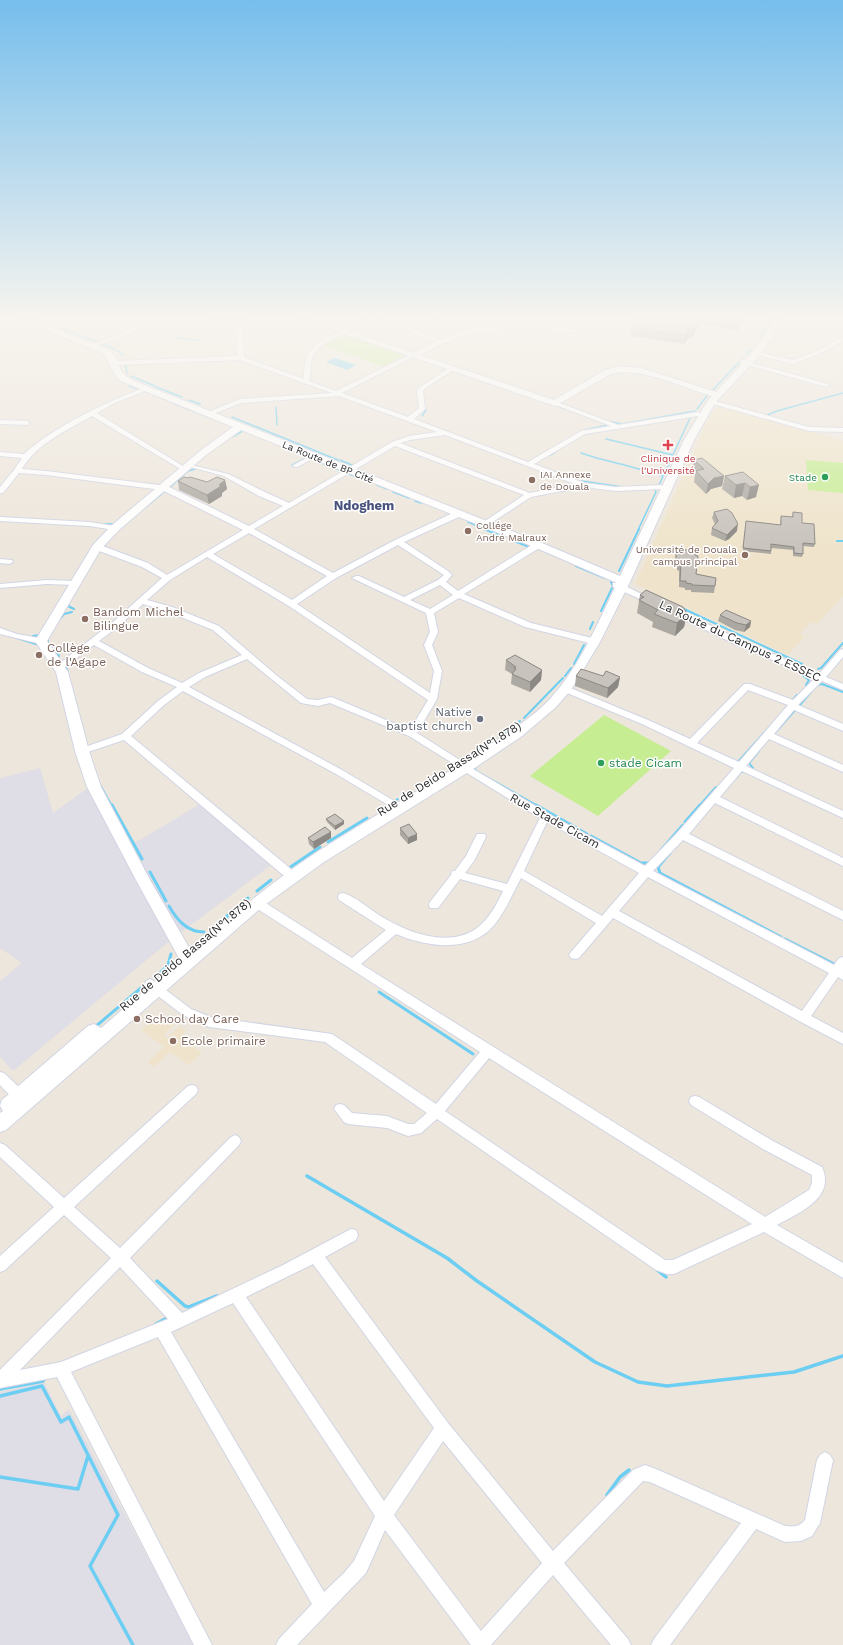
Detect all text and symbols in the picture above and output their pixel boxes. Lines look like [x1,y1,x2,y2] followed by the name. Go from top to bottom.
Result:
[281,439,376,485] street label: La Route de BP Cité
[662,439,674,451] marker: Clinique de l'Université
[640,453,696,476] place label: Clinique de l'Université
[540,469,591,492] place label: IAI Annexe de Douala
[789,472,817,483] place label: Stade
[820,472,830,482] marker: Stade
[527,475,537,485] marker: IAI Annexe de Douala
[334,498,394,513] district label: Ndoghem
[476,520,546,543] place label: Collége André Malraux
[463,526,473,536] marker: Collége André Malraux
[636,544,737,567] place label: Université de Douala campus principal
[740,550,750,560] marker: Université de Douala campus principal
[657,597,823,685] street label: La Route du Campus 2 ESSEC
[93,605,184,633] place label: Bandom Michel Bilingue
[80,614,90,624] marker: Bandom Michel Bilingue
[47,641,106,669] place label: Collège de l'Agape
[34,650,44,660] marker: Collège de l'Agape
[386,705,472,733] place label: Native baptist church
[475,714,485,724] marker: Native baptist church
[374,719,524,819] street label: Rue de Deido Bassa(N°1.878)
[609,756,682,770] place label: stade Cicam
[596,758,606,768] marker: stade Cicam
[508,790,602,852] street label: Rue Stade Cicam
[116,896,254,1014] street label: Rue de Deido Bassa(N°1.878)
[145,1012,239,1026] place label: School day Care
[132,1014,142,1024] marker: School day Care
[181,1034,266,1048] place label: Ecole primaire
[168,1036,178,1046] marker: Ecole primaire

